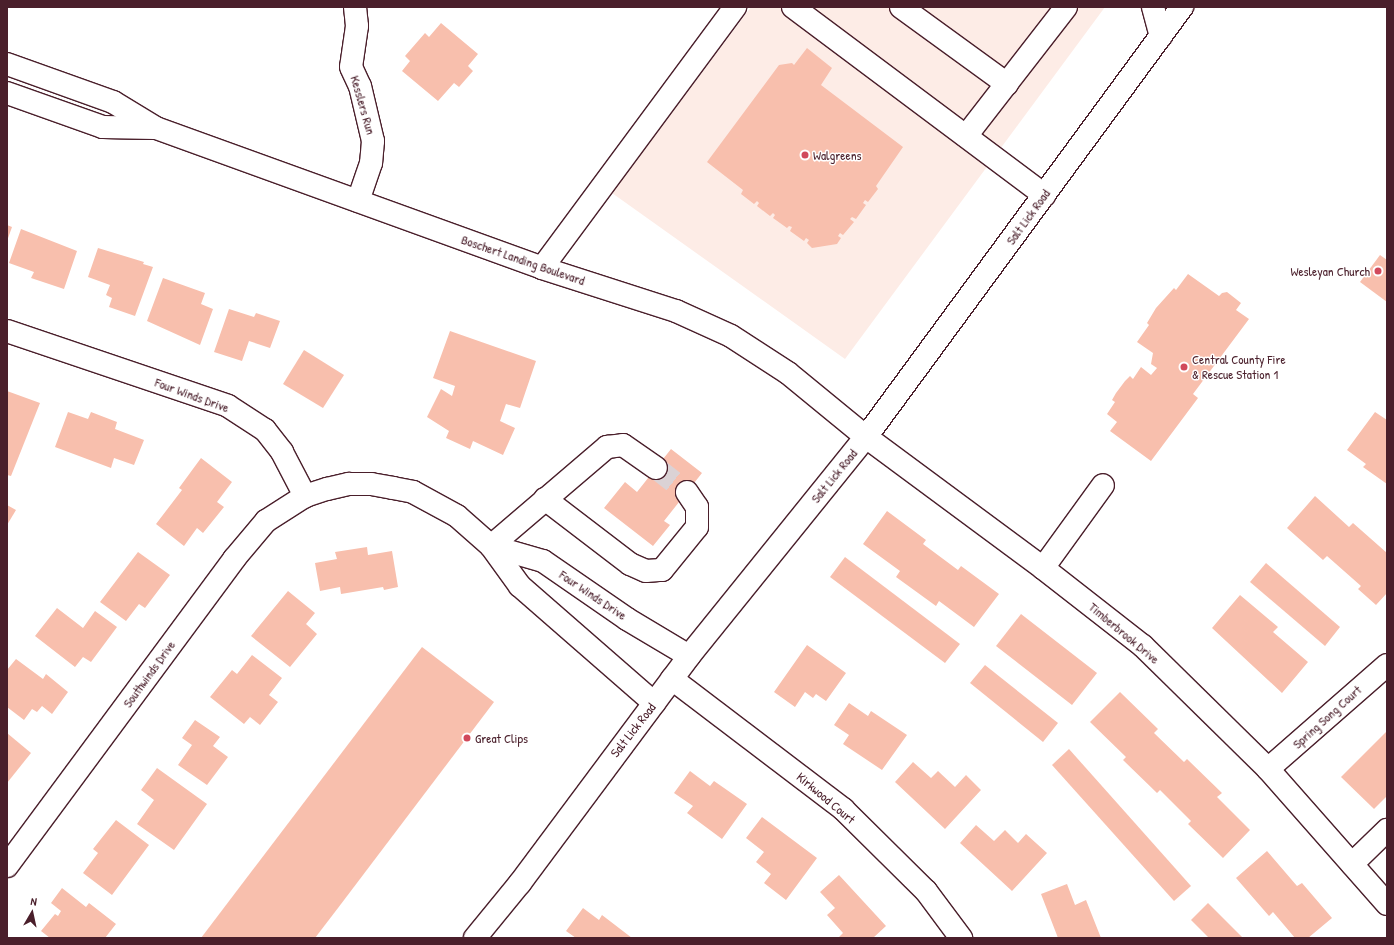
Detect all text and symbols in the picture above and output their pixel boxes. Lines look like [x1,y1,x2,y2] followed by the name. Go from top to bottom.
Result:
[347,74,379,136] street label: Kesslers Run
[813,147,862,163] place label: Walgreens
[800,150,810,160] marker: Walgreens
[1003,186,1053,248] street label: Salt Lick Road
[459,232,587,288] street label: Boschert Landing Boulevard
[1290,263,1370,279] place label: Wesleyan Church
[1373,266,1383,276] marker: Wesleyan Church
[1192,352,1286,383] place label: Central County Fire & Rescue Station 1
[1179,362,1189,372] marker: Central County Fire & Rescue Station 1
[153,374,231,416] street label: Four Winds Drive
[808,446,860,506] street label: Salt Lick Road
[556,567,630,623] street label: Four Winds Drive
[1086,599,1162,667] street label: Timberbrook Drive
[120,638,178,710] street label: Southwinds Drive
[1289,682,1365,752] street label: Spring Song Court
[607,700,659,760] street label: Salt Lick Road
[475,730,528,746] place label: Great Clips
[462,733,472,743] marker: Great Clips
[794,769,858,827] street label: Kirkwood Court
[12,893,52,933] north arrow
[30,894,38,909] text: N

